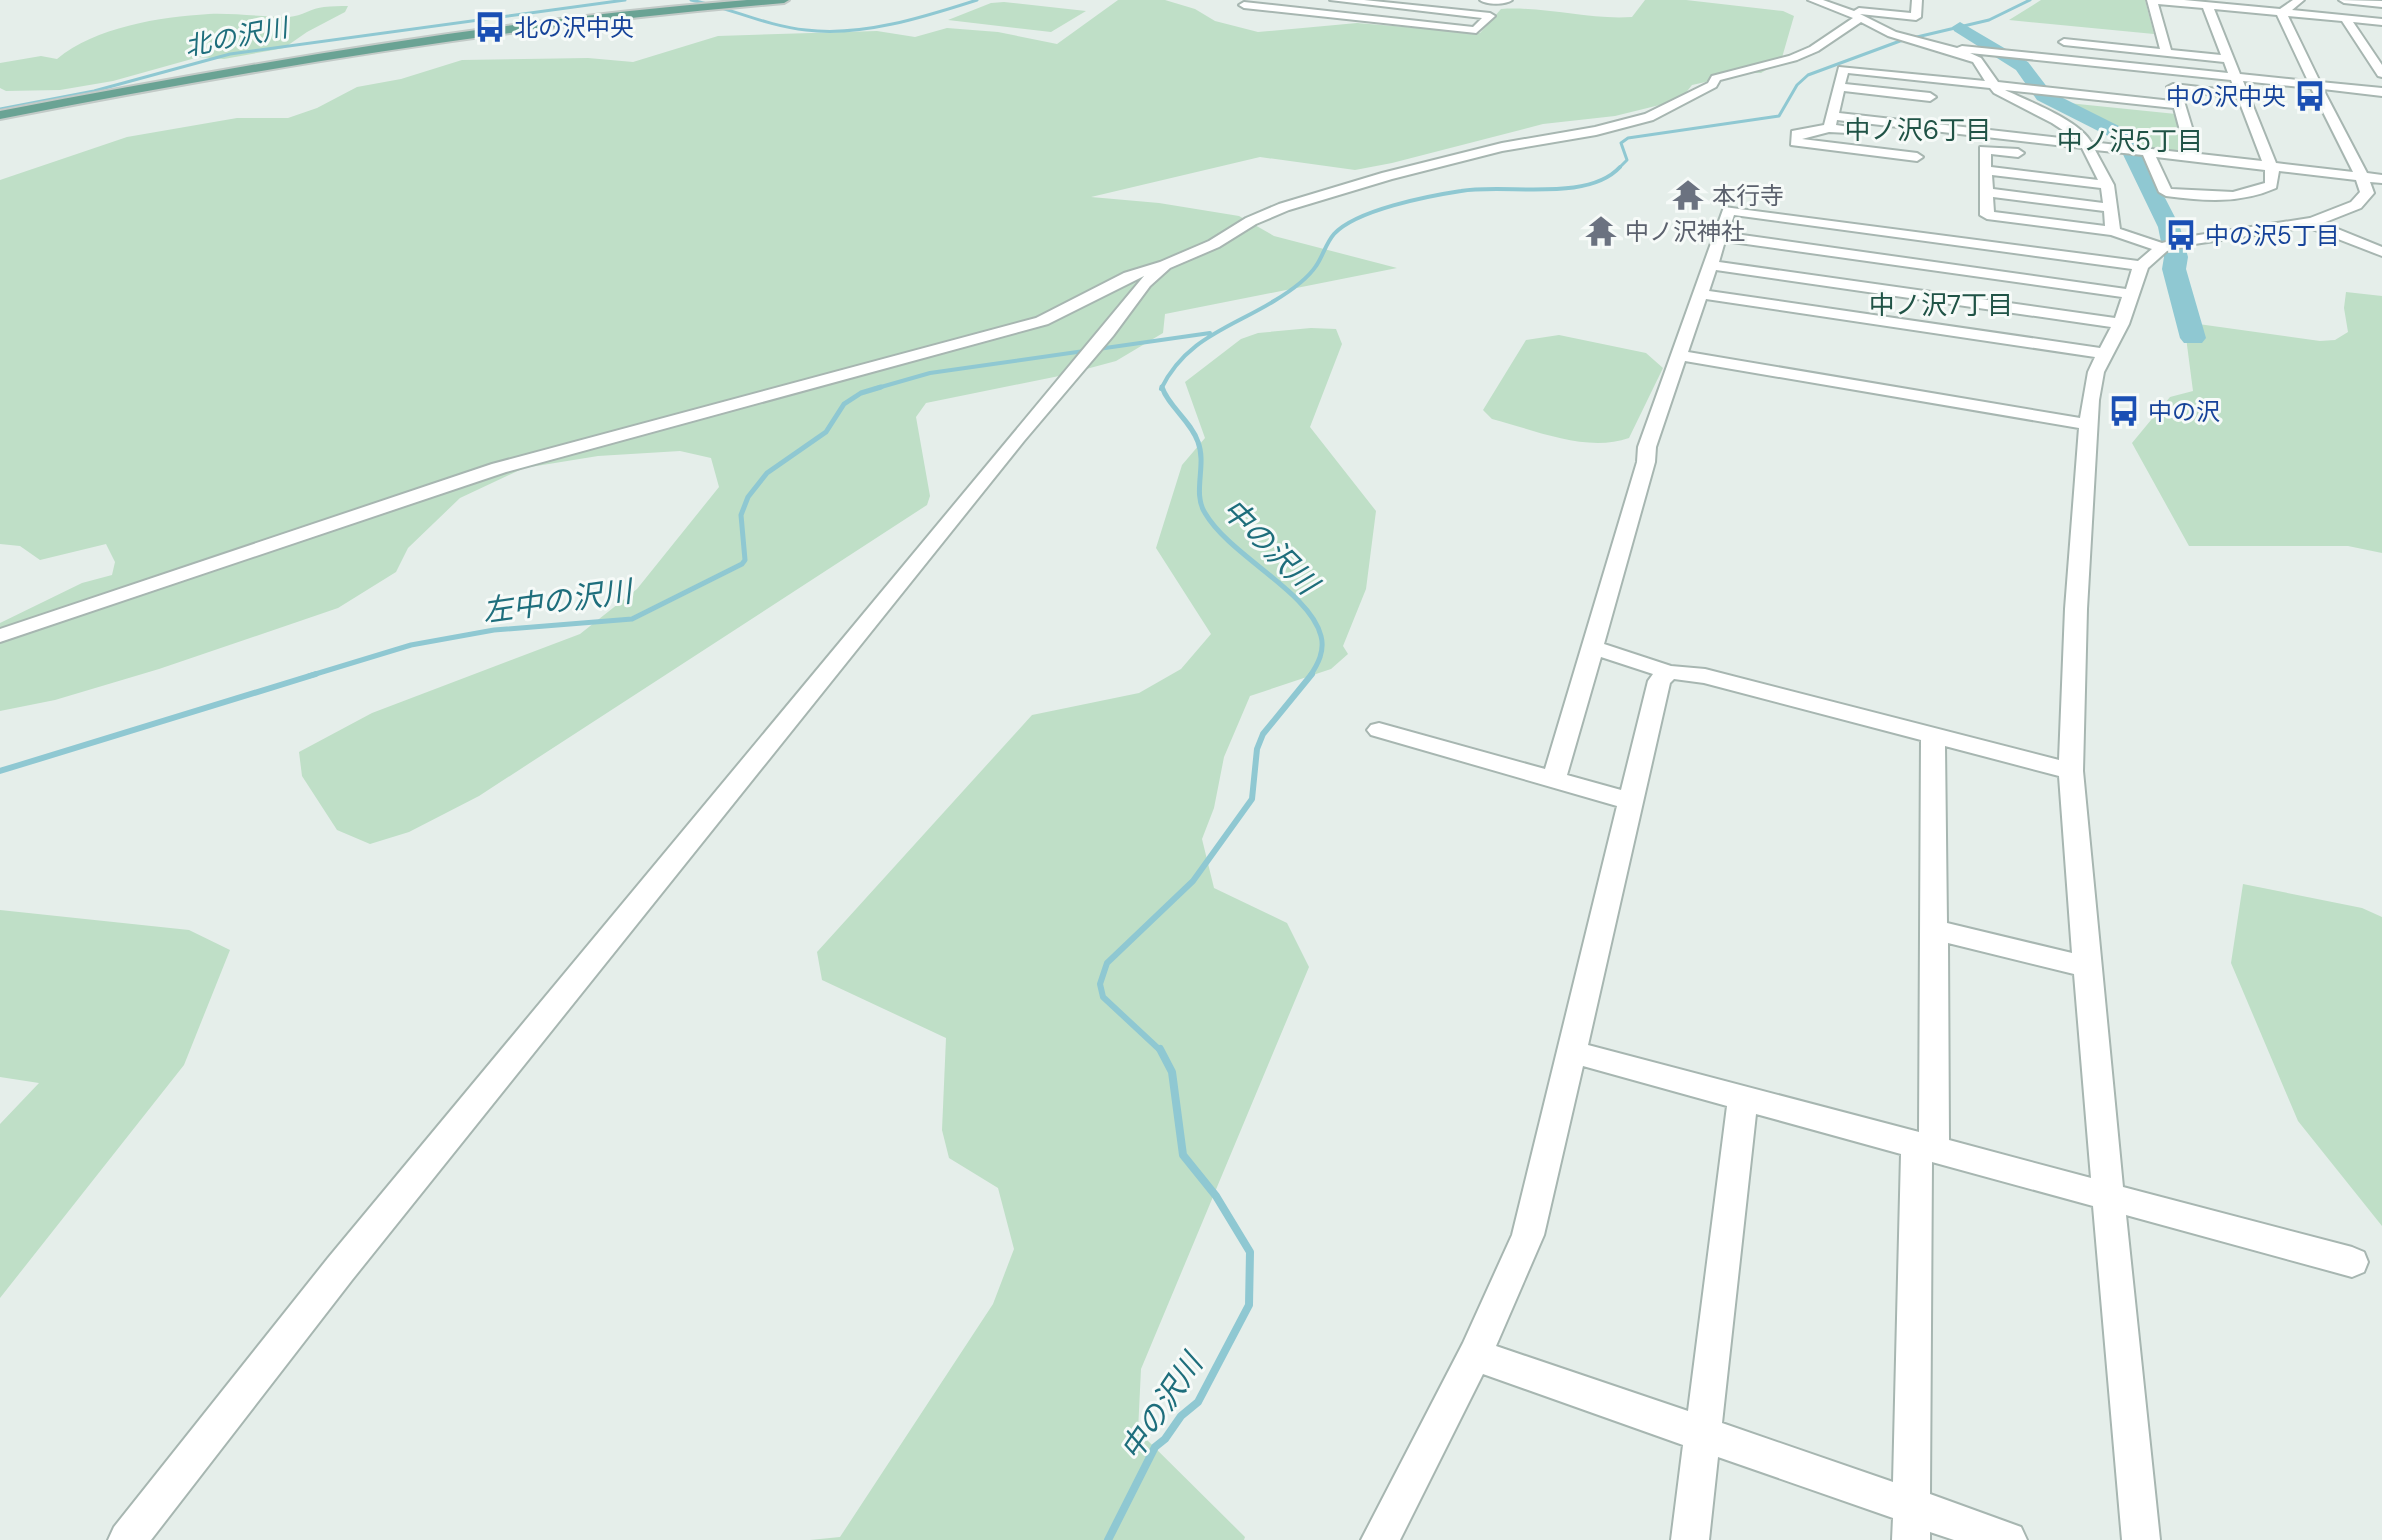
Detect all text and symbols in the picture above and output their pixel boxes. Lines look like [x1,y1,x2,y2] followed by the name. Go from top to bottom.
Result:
[182,10,293,64] water label: 北の沢川
[473,10,507,44] bus stop icon: 北の沢中央
[514,12,634,43] place label: 北の沢中央
[2293,79,2327,113] bus stop icon: 中の沢中央
[2166,81,2286,112] place label: 中の沢中央
[1845,113,1991,147] district label: 中ノ沢6丁目
[2057,124,2203,158] district label: 中ノ沢5丁目
[1671,178,1705,212] temple icon: 本行寺
[1712,180,1784,211] place label: 本行寺
[1584,214,1618,248] temple icon: 中ノ沢神社
[1625,216,1745,247] place label: 中ノ沢神社
[2164,218,2198,252] bus stop icon: 中の沢5丁目
[2205,220,2340,251] place label: 中の沢5丁目
[1869,288,2013,322] district label: 中ノ沢7丁目
[2107,394,2141,428] bus stop icon: 中の沢
[2148,396,2220,427] place label: 中の沢
[1214,490,1328,604] water label: 中の沢川
[480,571,637,631] water label: 左中の沢川
[1111,1344,1212,1468] water label: 中の沢川

